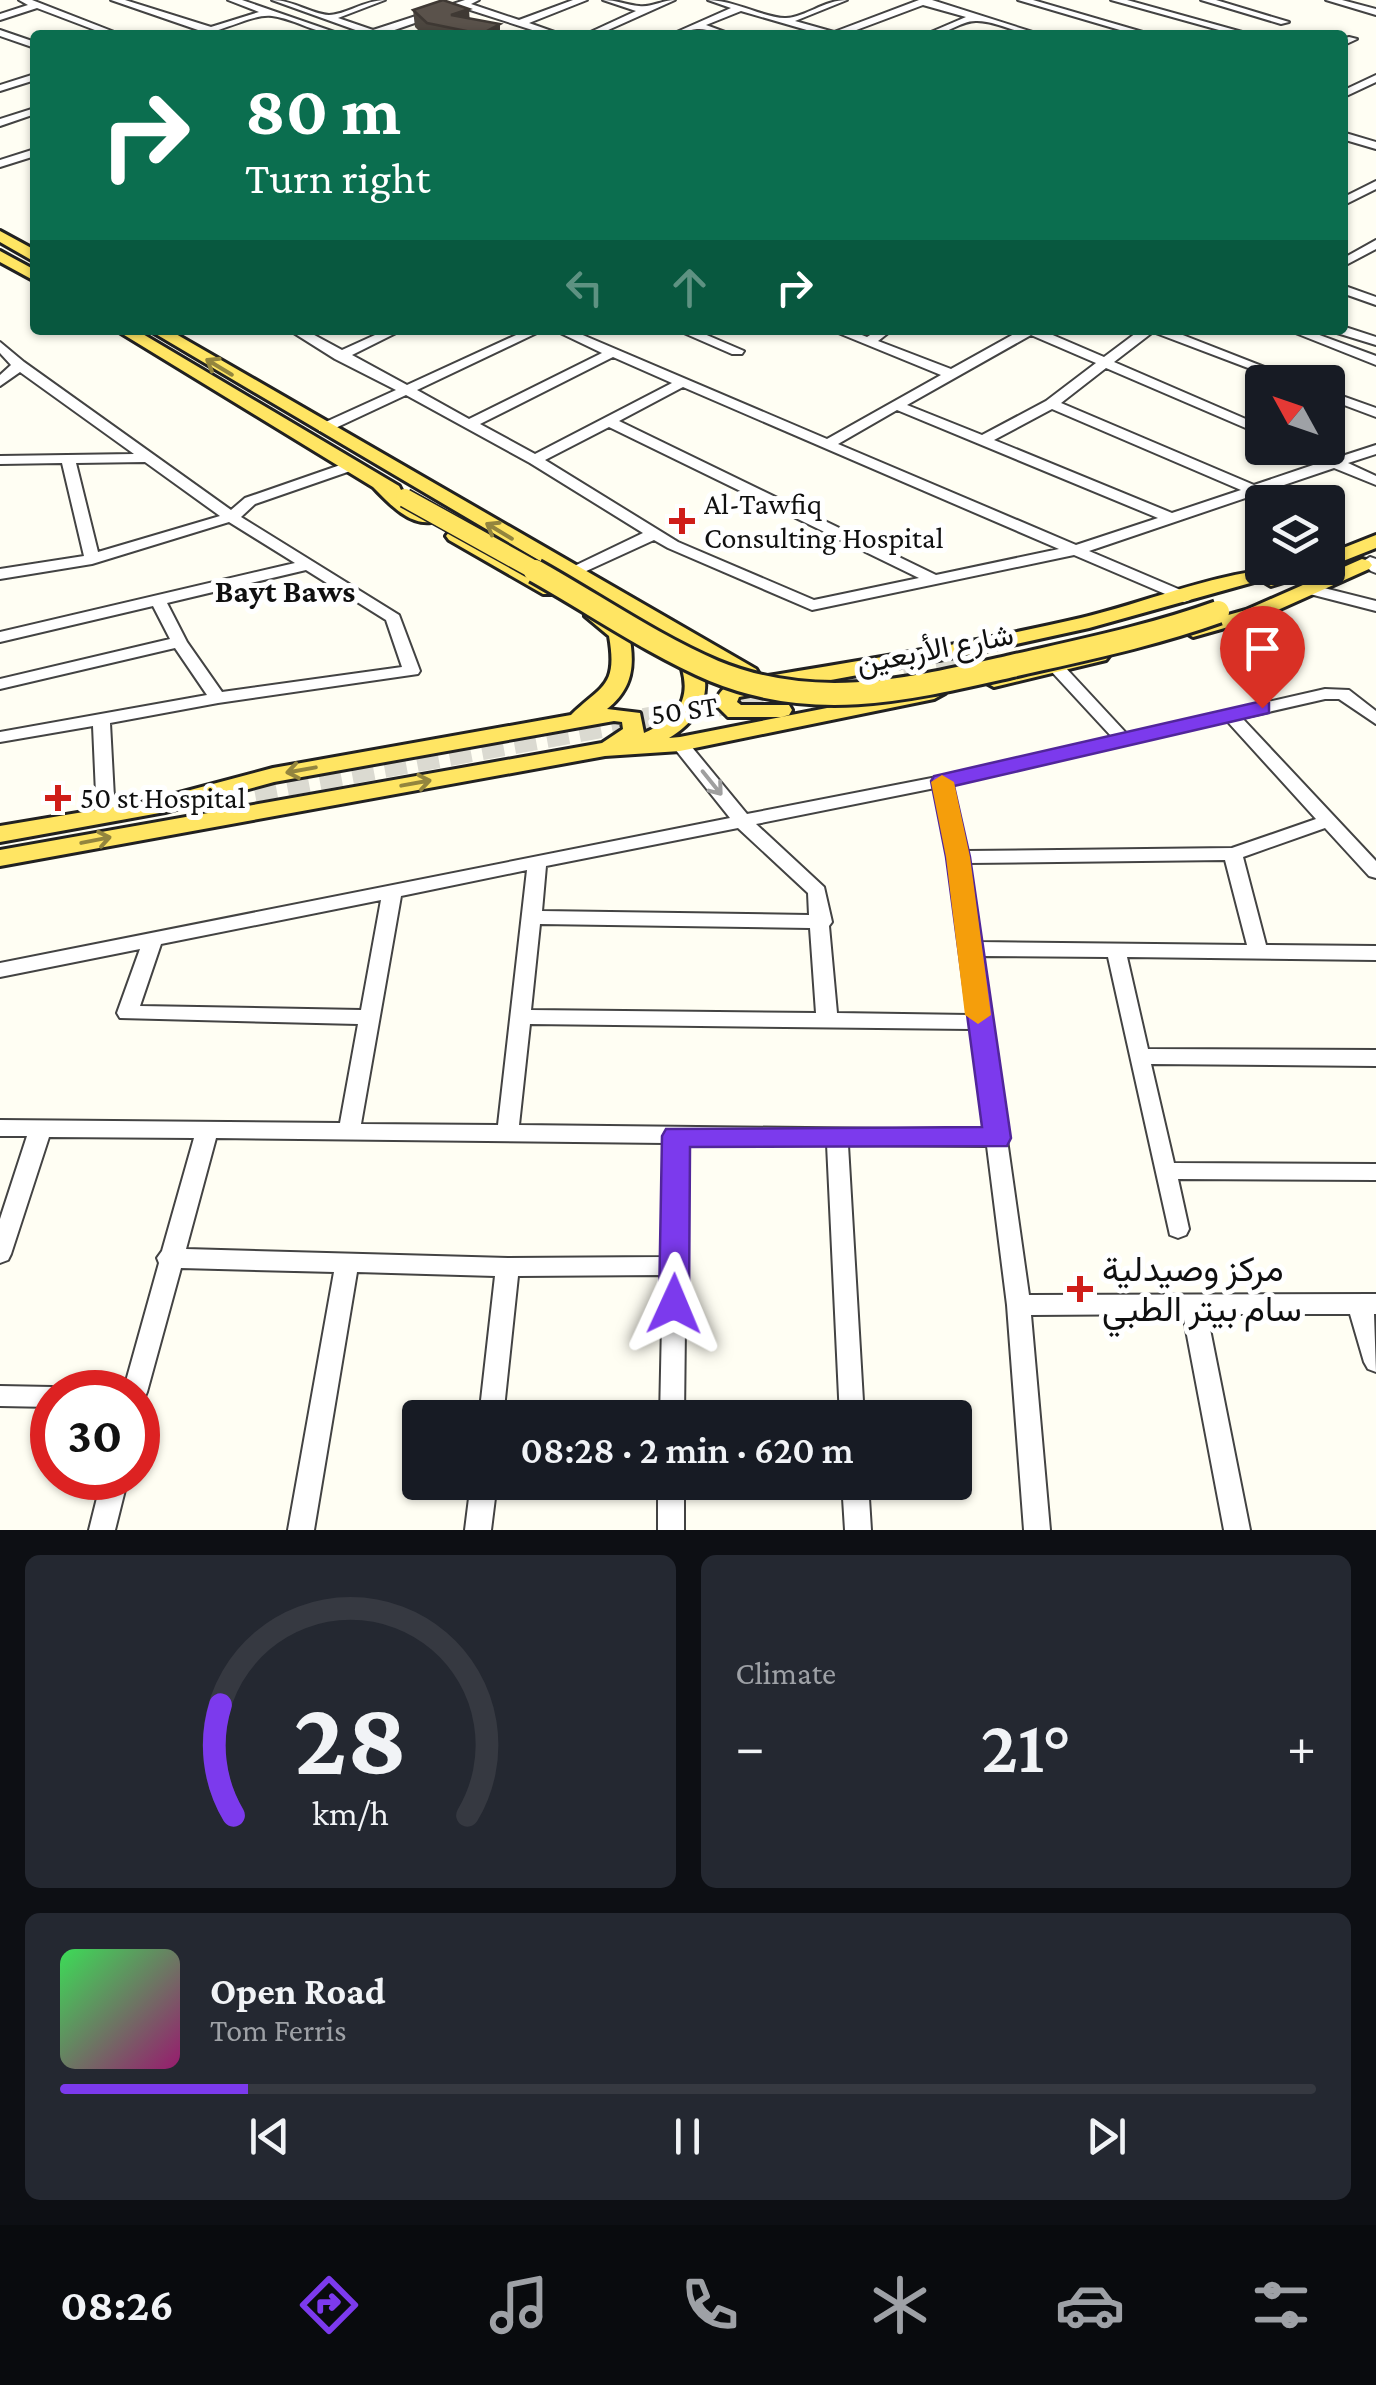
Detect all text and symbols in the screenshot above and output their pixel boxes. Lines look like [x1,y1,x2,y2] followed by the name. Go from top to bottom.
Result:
[80,70,210,200] icon: right
[245,71,401,149] text: 80 m
[245,153,430,203] text: Turn right
[557,260,612,315] icon: left
[662,260,717,315] icon: ahead
[767,260,822,315] icon: right
[205,357,234,377] one-way arrow
[1245,365,1345,465] north arrow
[1245,365,1345,585] map controls
[1245,485,1345,585] button: layers
[704,487,944,555] place label: Al-Tawfiq Consulting Hospital
[669,508,695,534] marker: Al-Tawfiq Consulting Hospital
[485,521,514,541] one-way arrow
[215,573,355,609] district label: Bayt Baws
[1220,606,1305,709] pin
[854,617,1017,684] street label: شارع الأربعين
[1235,621,1290,676] icon: arrive
[648,689,719,731] street label: 50 ST
[285,761,317,780] one-way arrow
[701,769,723,795] one-way arrow
[399,773,432,792] one-way arrow
[80,781,246,815] place label: 50 st Hospital
[45,785,71,811] marker: 50 st Hospital
[79,830,112,849] one-way arrow
[1102,1250,1302,1338] place label: مركز وصيدلية سام بيتر الطبي
[622,1252,726,1356] position arrow
[1067,1276,1093,1302] marker: مركز وصيدلية سام بيتر الطبي
[30,1370,160,1500] speed limit sign: 30
[520,1429,854,1471] text: 08:28 · 2 min · 620 m
[736,1655,836,1691] text: Climate
[293,1680,407,1795] text: 28
[981,1705,1071,1788] text: 21°
[736,1716,765,1777] text: −
[1287,1716,1316,1777] text: +
[312,1793,389,1833] text: km/h
[210,1970,386,2012] text: Open Road
[210,2012,347,2048] text: Tom Ferris
[242,2109,297,2164] icon: previous
[660,2109,715,2164] icon: pause
[1079,2109,1134,2164] icon: next
[294,2270,364,2340] icon: directions
[484,2270,554,2340] icon: music
[675,2270,745,2340] icon: phone
[865,2270,935,2340] icon: climate
[1055,2270,1125,2340] icon: car
[1246,2270,1316,2340] icon: filters
[60,2280,174,2330] text: 08:26

